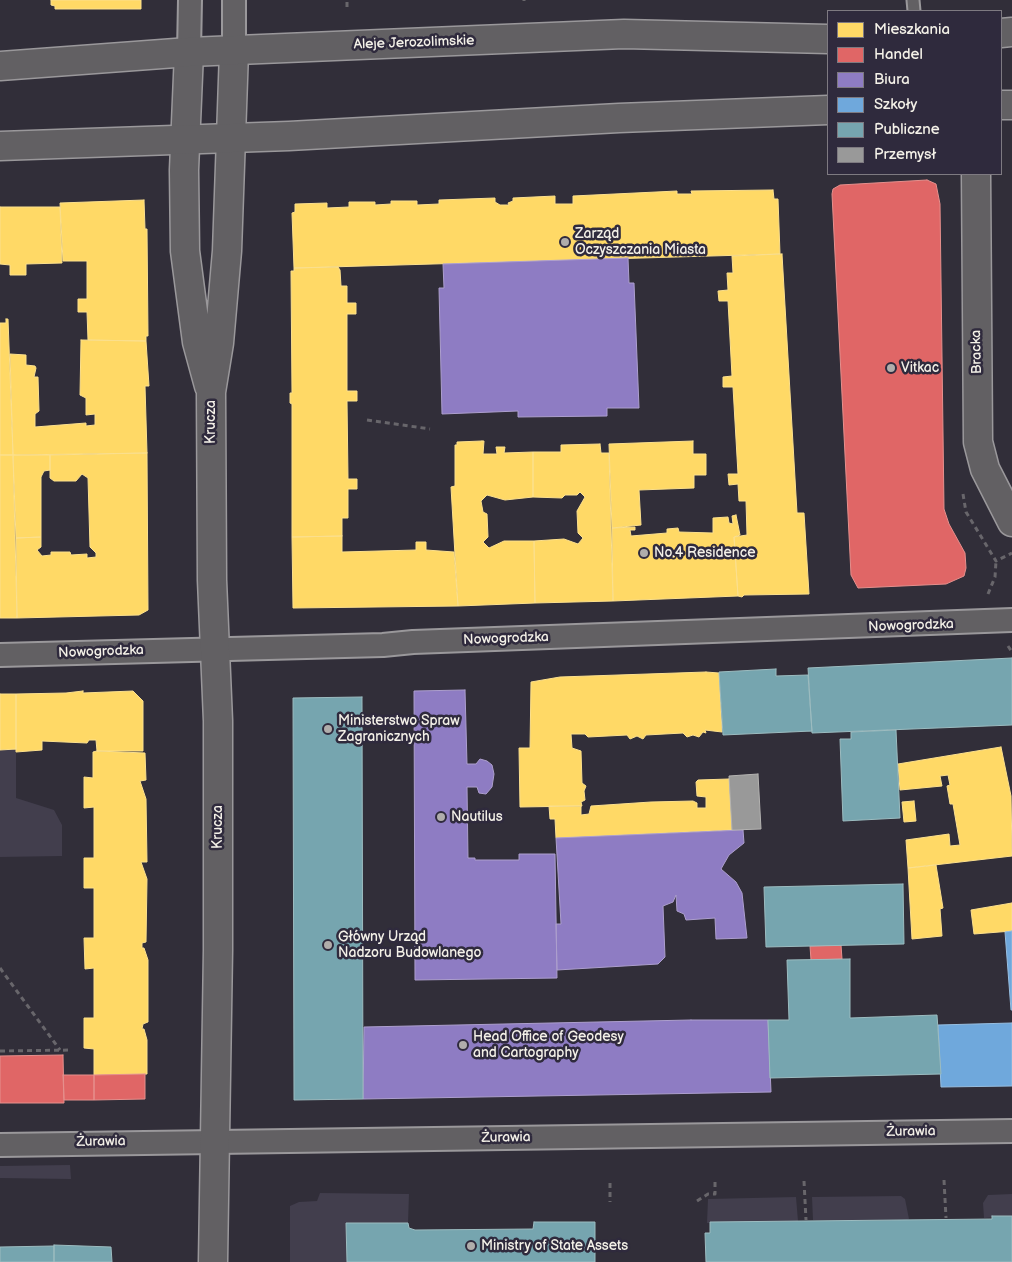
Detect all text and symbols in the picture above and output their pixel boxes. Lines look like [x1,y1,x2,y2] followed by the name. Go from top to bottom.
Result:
[827,10,1002,175] legend
[874,20,950,39] text: Mieszkania
[353,32,475,54] street label: Aleje Jerozolimskie
[874,45,923,64] text: Handel
[874,70,910,89] text: Biura
[874,95,917,114] text: Szkoły
[874,120,940,139] text: Publiczne
[874,145,936,164] text: Przemysł
[575,226,706,258] place label: Zarząd Oczyszczania Miasta
[559,236,571,248] marker: Zarząd Oczyszczania Miasta
[968,330,986,374] street label: Bracka
[901,360,939,376] place label: Vitkac
[885,362,897,374] marker: Vitkac
[203,400,219,444] street label: Krucza
[654,545,755,561] place label: No.4 Residence
[638,547,650,559] marker: No.4 Residence
[868,616,954,636] street label: Nowogrodzka
[463,629,549,649] street label: Nowogrodzka
[58,642,144,662] street label: Nowogrodzka
[338,713,460,746] place label: Ministerstwo Spraw Zagranicznych
[322,723,334,735] marker: Ministerstwo Spraw Zagranicznych
[210,805,226,849] street label: Krucza
[451,809,503,825] place label: Nautilus
[435,811,447,823] marker: Nautilus
[338,929,481,962] place label: Główny Urząd Nadzoru Budowlanego
[322,939,334,951] marker: Główny Urząd Nadzoru Budowlanego
[473,1029,624,1062] place label: Head Office of Geodesy and Cartography
[457,1039,469,1051] marker: Head Office of Geodesy and Cartography
[886,1123,936,1141] street label: Żurawia
[481,1129,531,1147] street label: Żurawia
[76,1133,126,1151] street label: Żurawia
[481,1238,628,1254] place label: Ministry of State Assets
[465,1240,477,1252] marker: Ministry of State Assets

